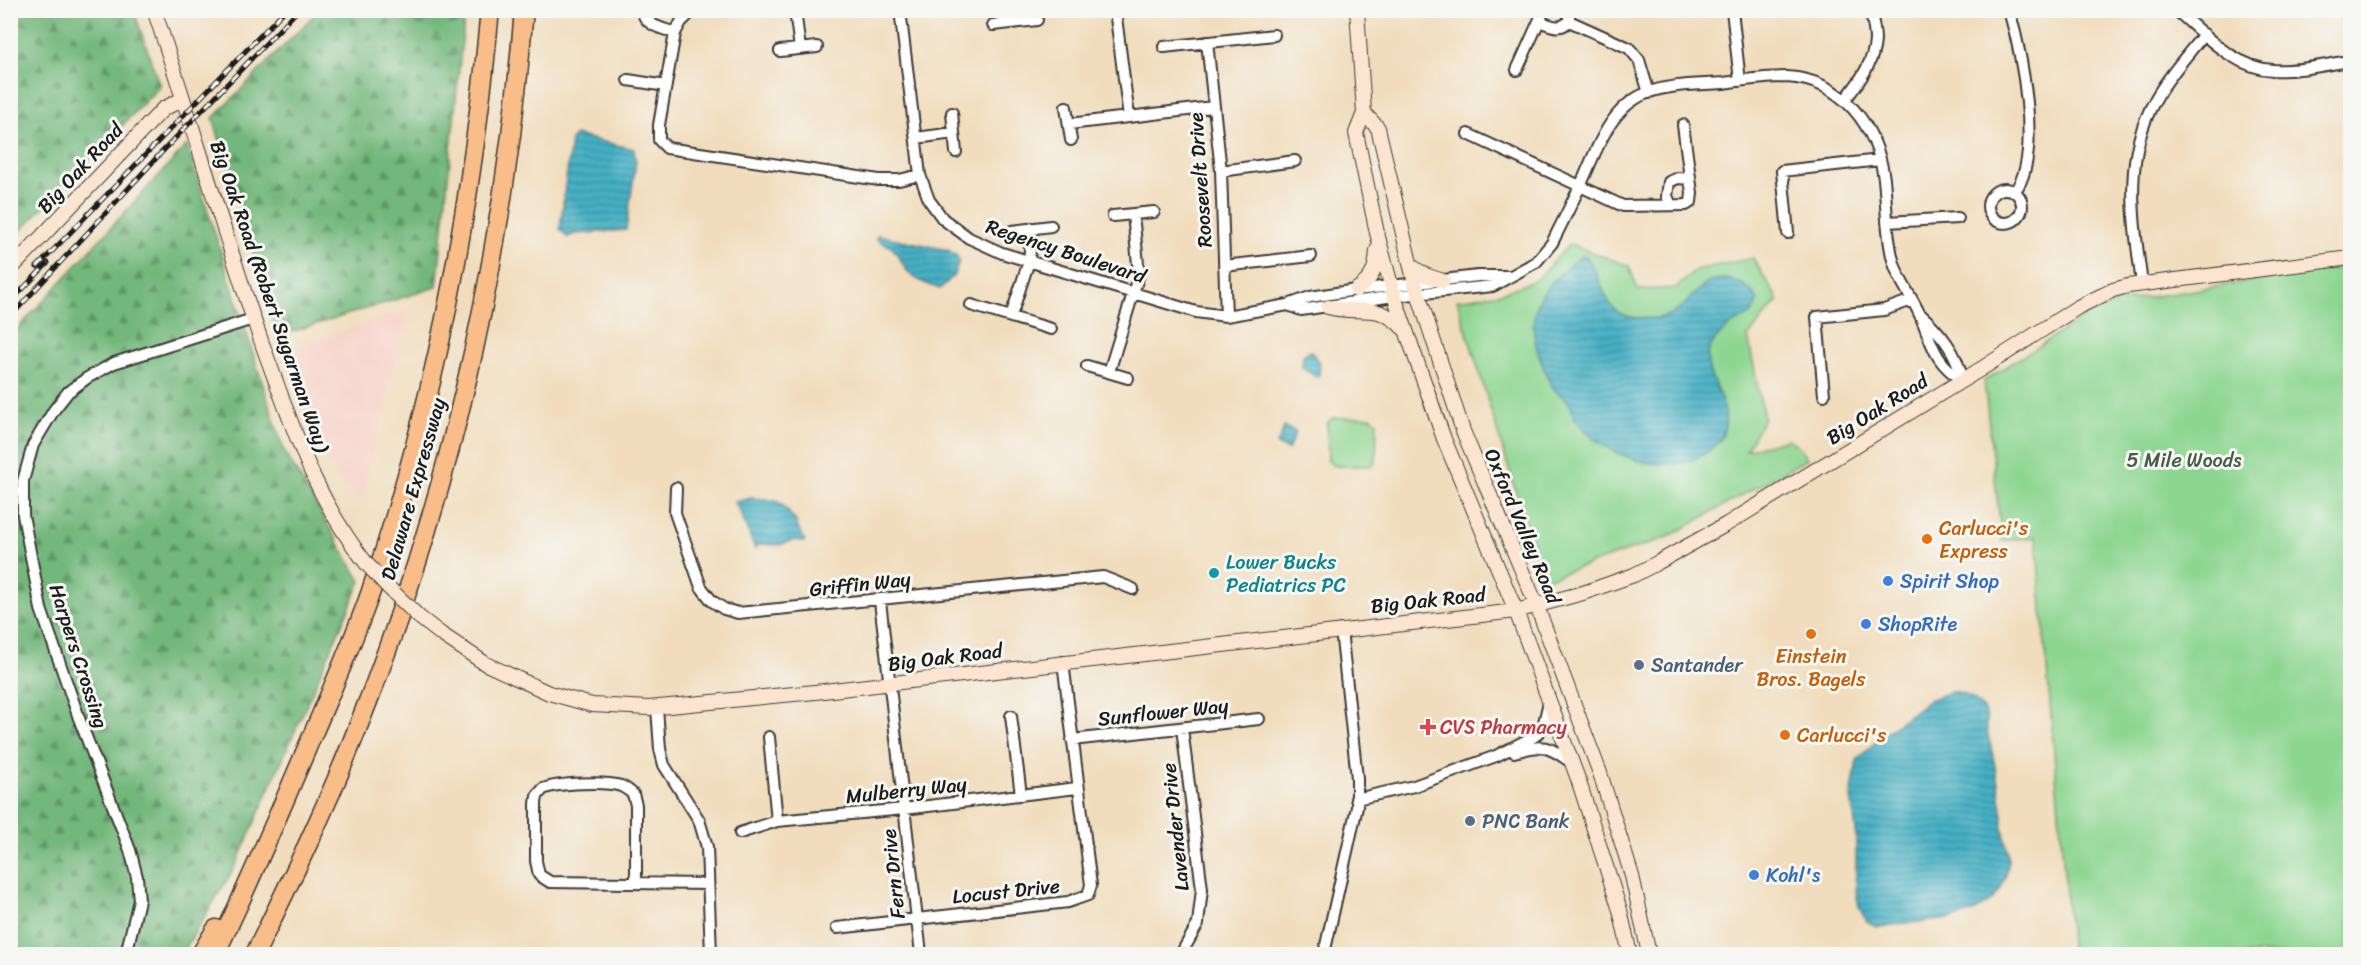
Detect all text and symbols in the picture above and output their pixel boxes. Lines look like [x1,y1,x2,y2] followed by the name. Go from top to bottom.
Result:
[1178,111,1223,249] street label: Roosevelt Drive
[28,113,133,222] street label: Big Oak Road
[200,136,340,458] street label: Big Oak Road (Robert Sugarman Way)
[981,209,1152,294] street label: Regency Boulevard
[1819,363,1936,455] street label: Big Oak Road
[371,393,456,585] street label: Delaware Expressway
[1474,443,1572,611] street label: Oxford Valley Road
[2127,443,2242,478] park label: 5 Mile Woods
[1939,511,2029,569] place label: Carlucci's Express
[1920,532,1934,546] marker: Carlucci's Express
[1226,545,1346,603] place label: Lower Bucks Pediatrics PC
[808,562,913,607] street label: Griffin Way
[1900,564,2000,599] place label: Spirit Shop
[1207,566,1221,580] marker: Lower Bucks Pediatrics PC
[1881,574,1895,588] marker: Spirit Shop
[1369,577,1488,624] street label: Big Oak Road
[39,579,118,733] street label: Harpers Crossing
[1878,607,1957,642] place label: ShopRite
[1859,617,1873,631] marker: ShopRite
[1804,627,1818,641] marker: Einstein Bros. Bagels
[886,633,1006,682] street label: Big Oak Road
[1757,639,1866,697] place label: Einstein Bros. Bagels
[1651,648,1744,683] place label: Santander
[1632,658,1646,672] marker: Santander
[1096,688,1231,737] street label: Sunflower Way
[1440,710,1567,745] place label: CVS Pharmacy
[1797,718,1887,753] place label: Carlucci's
[1421,720,1435,734] marker: CVS Pharmacy
[1778,728,1792,742] marker: Carlucci's
[1151,761,1200,893] street label: Lavender Drive
[844,767,969,814] street label: Mulberry Way
[1482,804,1570,839] place label: PNC Bank
[1463,814,1477,828] marker: PNC Bank
[871,827,916,921] street label: Fern Drive
[1766,858,1821,893] place label: Kohl's
[951,868,1062,915] street label: Locust Drive
[1747,868,1761,882] marker: Kohl's

